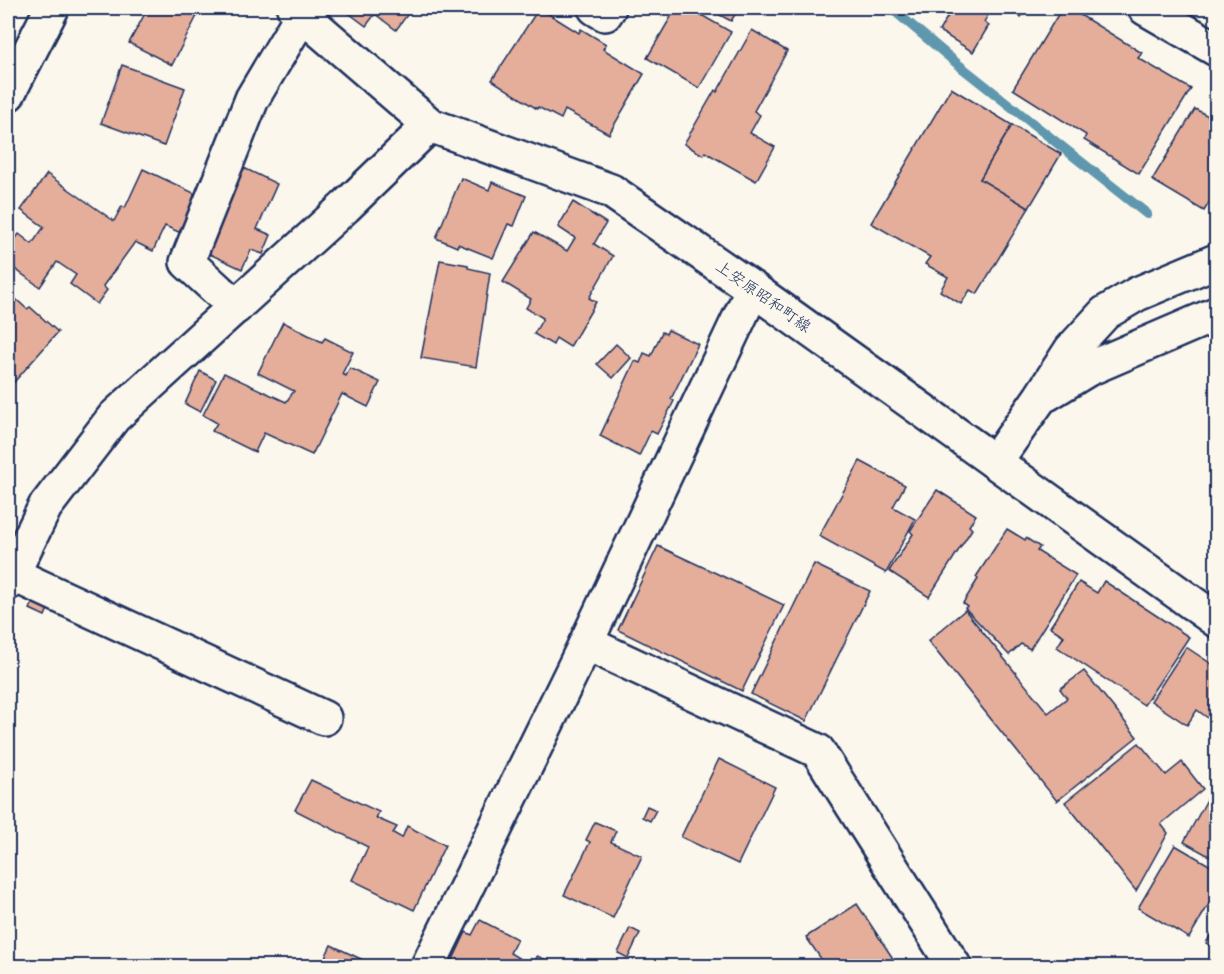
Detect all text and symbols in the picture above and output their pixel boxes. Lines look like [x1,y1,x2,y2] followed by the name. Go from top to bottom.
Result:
[712,257,814,337] street label: 上安原昭和町線

